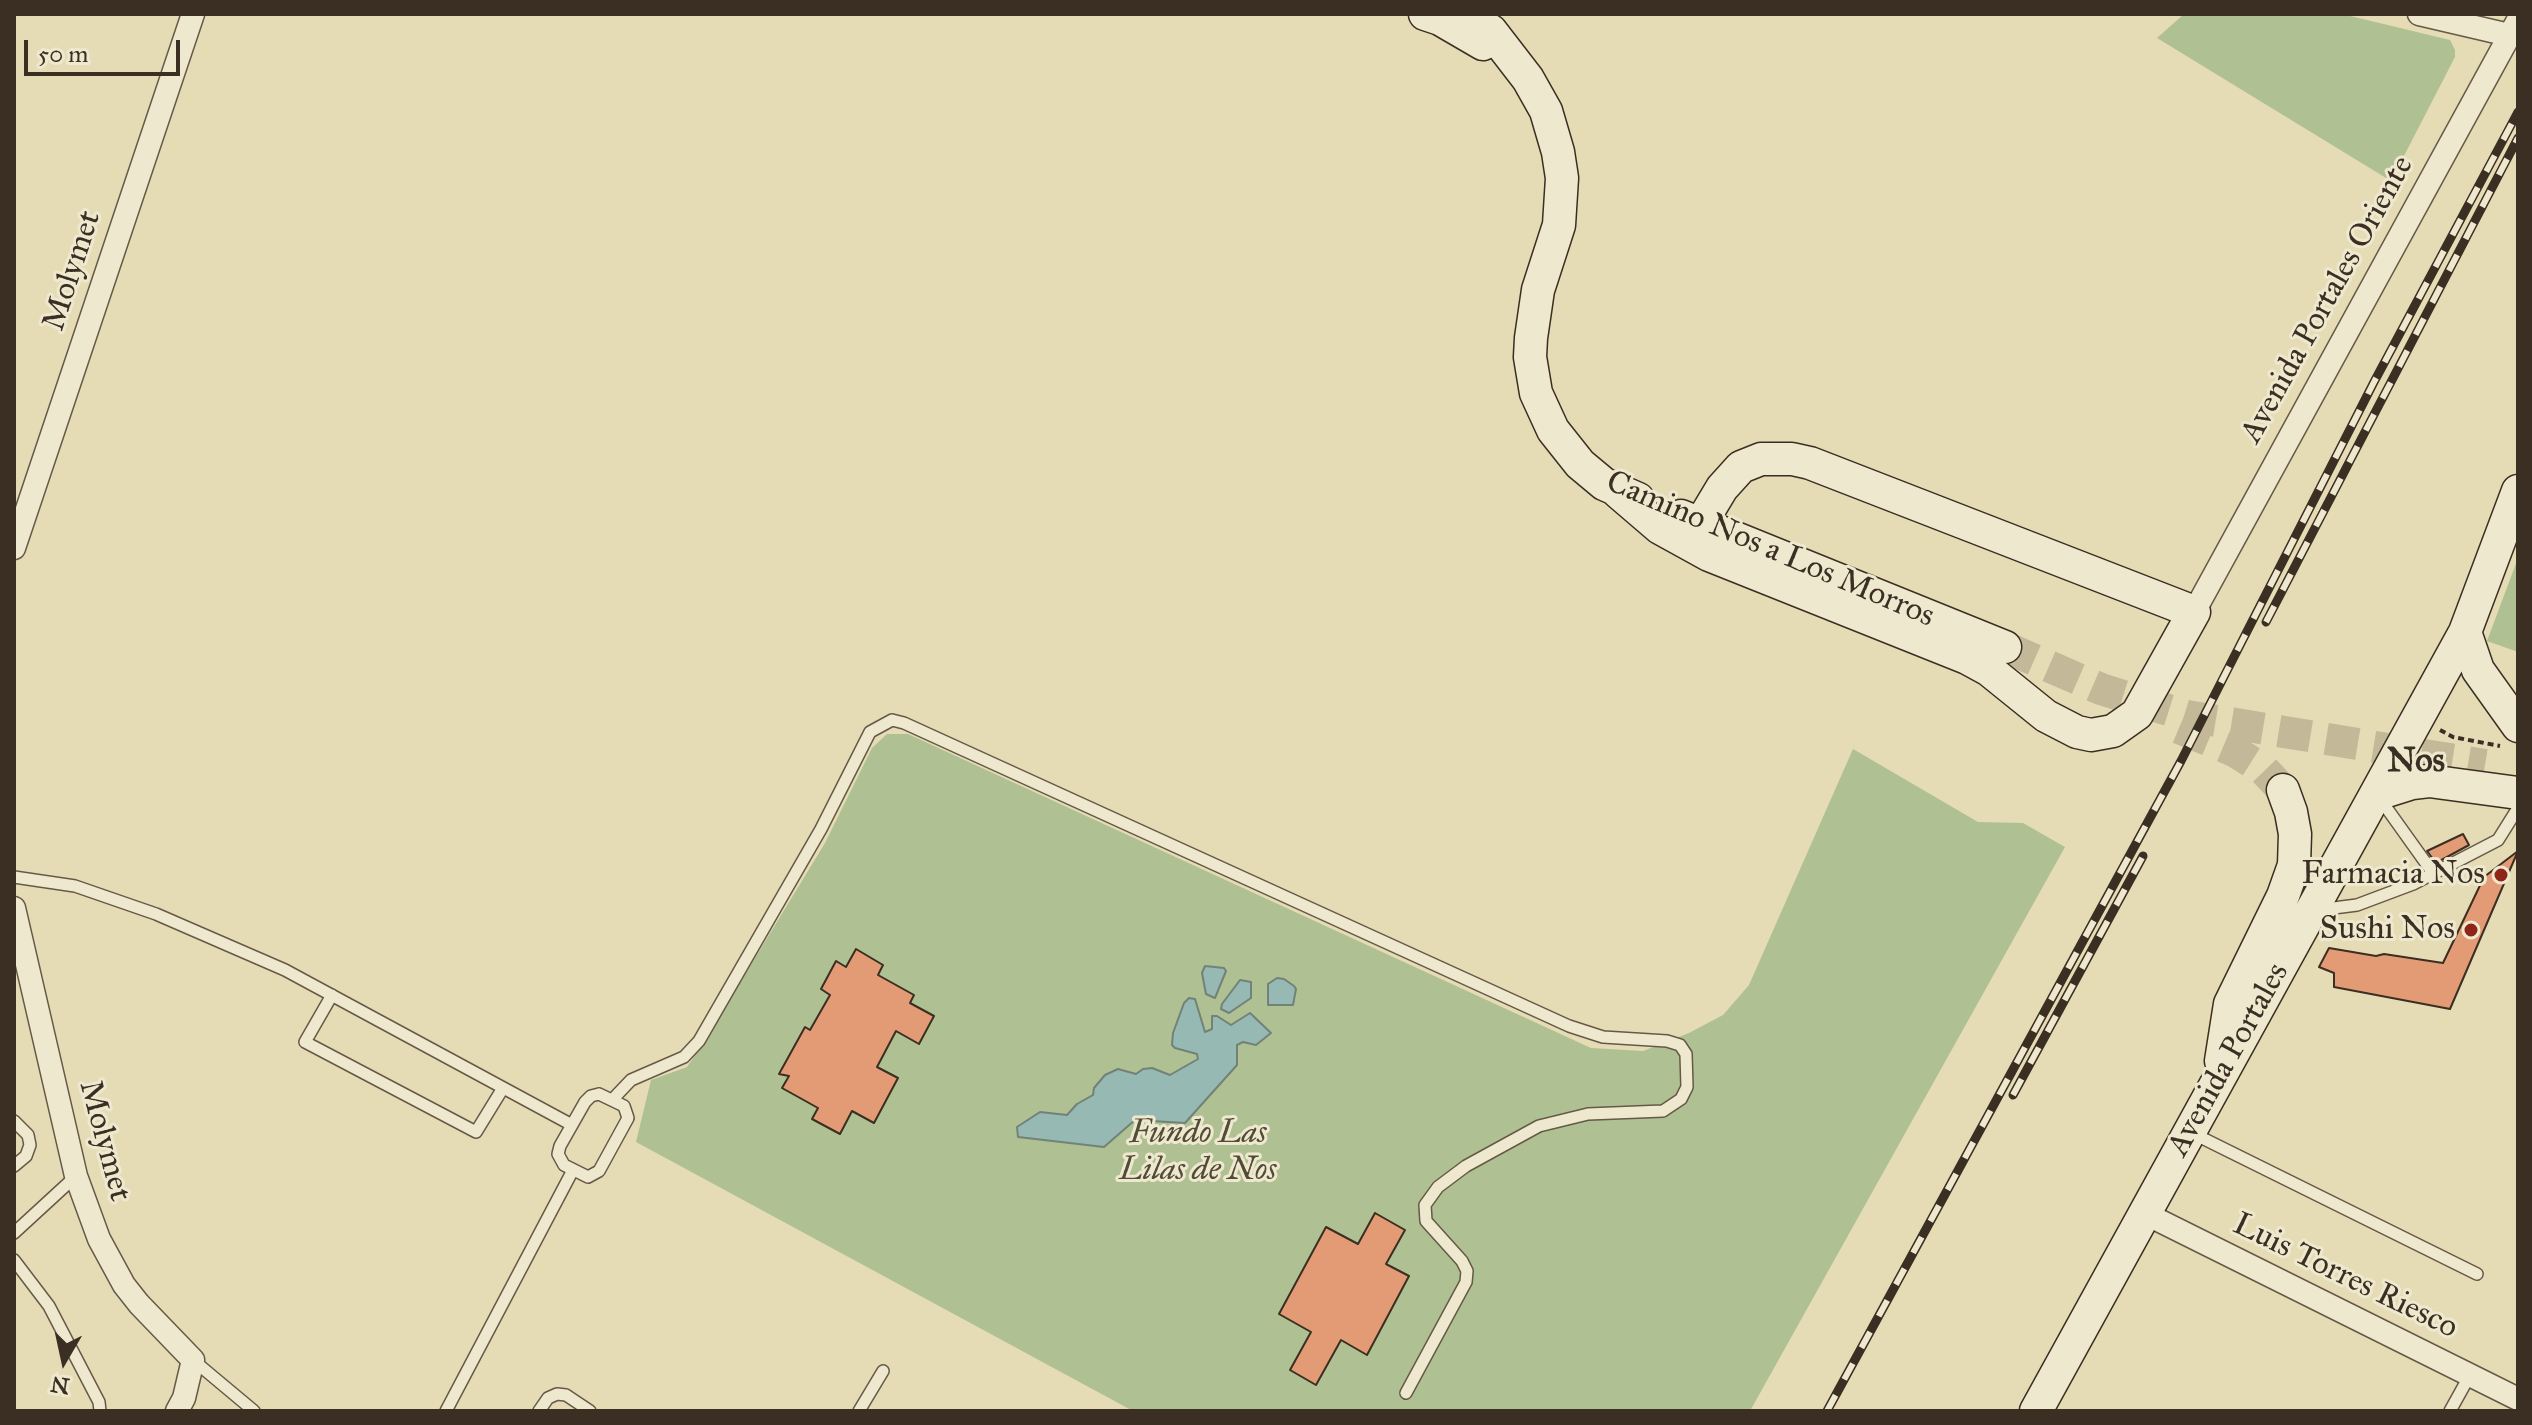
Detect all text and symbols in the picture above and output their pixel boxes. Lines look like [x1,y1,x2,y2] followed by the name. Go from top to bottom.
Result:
[28,24,184,74] scale bar
[38,39,88,69] text: 50 m
[2233,150,2423,450] street label: Avenida Portales Oriente
[36,206,110,336] street label: Molymet
[1600,463,1940,637] street label: Camino Nos a Los Morros
[2387,743,2445,783] district label: Nos
[2302,856,2485,894] place label: Farmacia Nos
[2492,866,2510,884] marker: Farmacia Nos
[2320,911,2455,949] place label: Sushi Nos
[2462,921,2480,939] marker: Sushi Nos
[2160,957,2298,1163] street label: Avenida Portales
[69,1076,139,1206] street label: Molymet
[1120,1115,1276,1190] park label: Fundo Las Lilas de Nos
[2226,1206,2464,1348] street label: Luis Torres Riesco
[24,1321,104,1401] north arrow
[49,1370,72,1400] text: N

